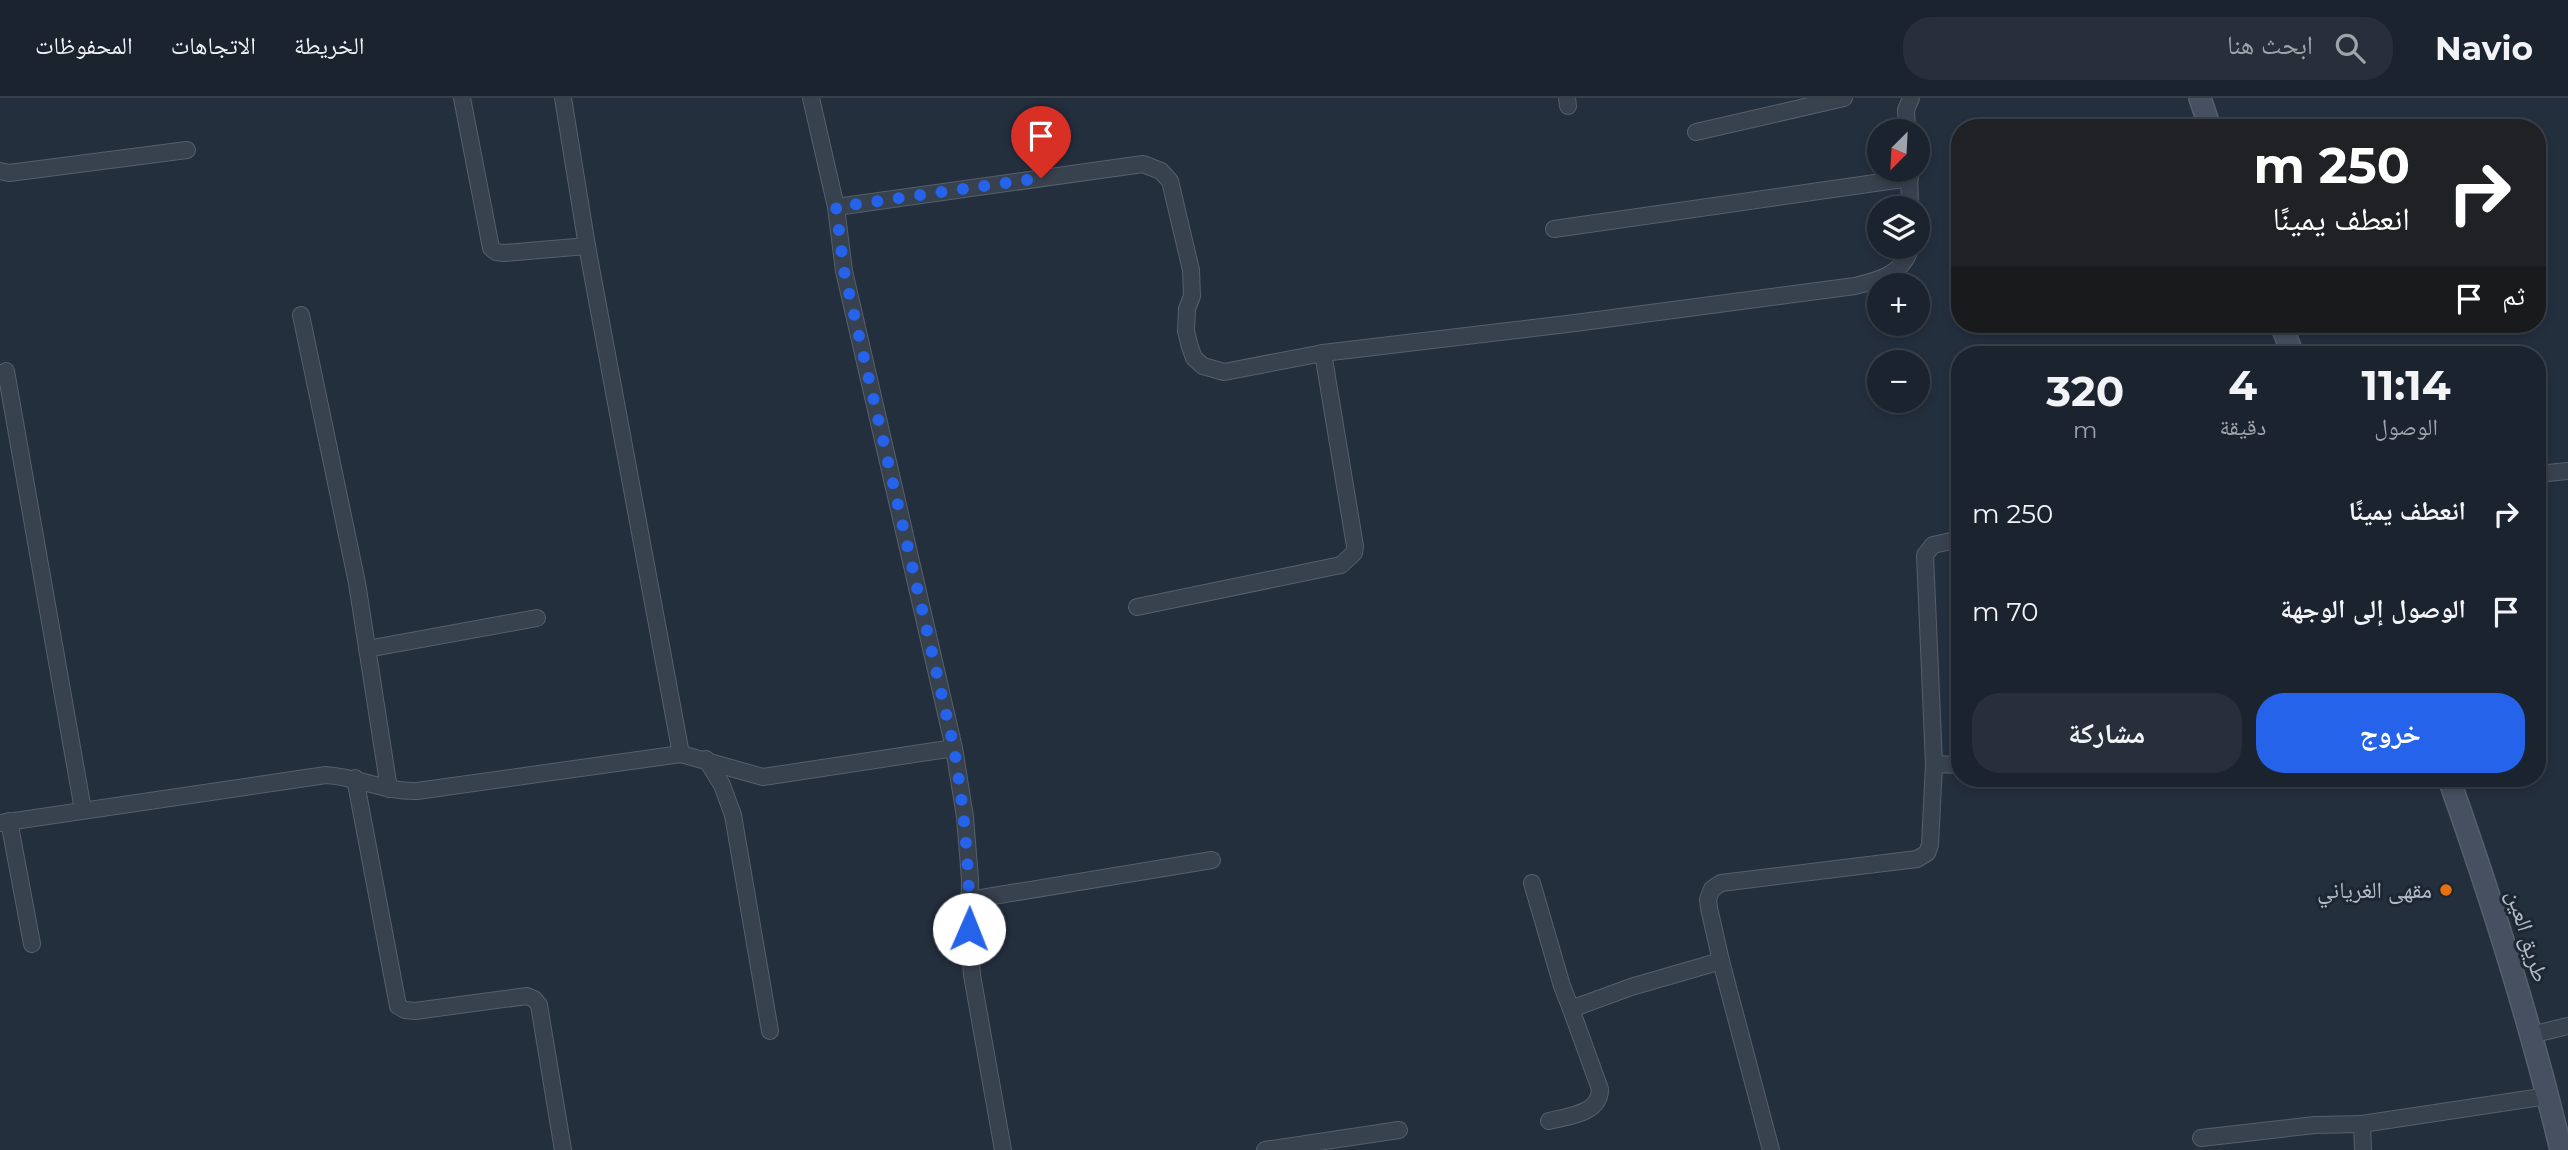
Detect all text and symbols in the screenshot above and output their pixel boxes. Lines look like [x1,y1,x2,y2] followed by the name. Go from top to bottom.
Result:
[1903,17,2393,80] search box
[2435,28,2533,68] text: Navio
[2227,29,2313,61] text: ابحث هنا
[2331,29,2369,67] icon: search
[35,31,133,60] text: المحفوظات
[171,31,256,60] text: الاتجاهات
[294,31,365,60] text: الخريطة
[1011,106,1071,178] pin
[1022,117,1060,155] icon: arrive
[1867,119,1930,182] north arrow
[1867,119,1930,413] map controls
[2253,136,2410,195] text: 250 m
[2434,147,2525,238] icon: right
[1867,196,1930,259] button: layers
[2273,199,2410,238] text: انعطف يمينًا
[1867,273,1930,336] button: +
[2450,280,2488,318] icon: arrive
[2502,280,2525,312] text: ثم
[1867,350,1930,413] button: −
[2228,359,2257,411] text: 4
[2361,359,2451,411] text: 11:14
[2046,365,2124,417] text: 320
[2219,413,2266,441] text: دقيقة
[2374,413,2438,441] text: الوصول
[2073,416,2097,444] text: m
[2348,495,2466,527] text: انعطف يمينًا
[2487,495,2525,533] icon: right
[1972,498,2053,530] text: 250 m
[2280,593,2466,625] text: الوصول إلى الوجهة
[2487,593,2525,631] icon: arrive
[1972,596,2038,628] text: 70 m
[1972,693,2242,773] button: مشاركة
[2256,693,2525,773] button: خروج
[2317,876,2432,909] place label: مقهى الغرياني
[2438,882,2454,898] marker: مقهى الغرياني
[2501,887,2555,985] street label: طريق العين
[932,892,1006,966] position arrow

